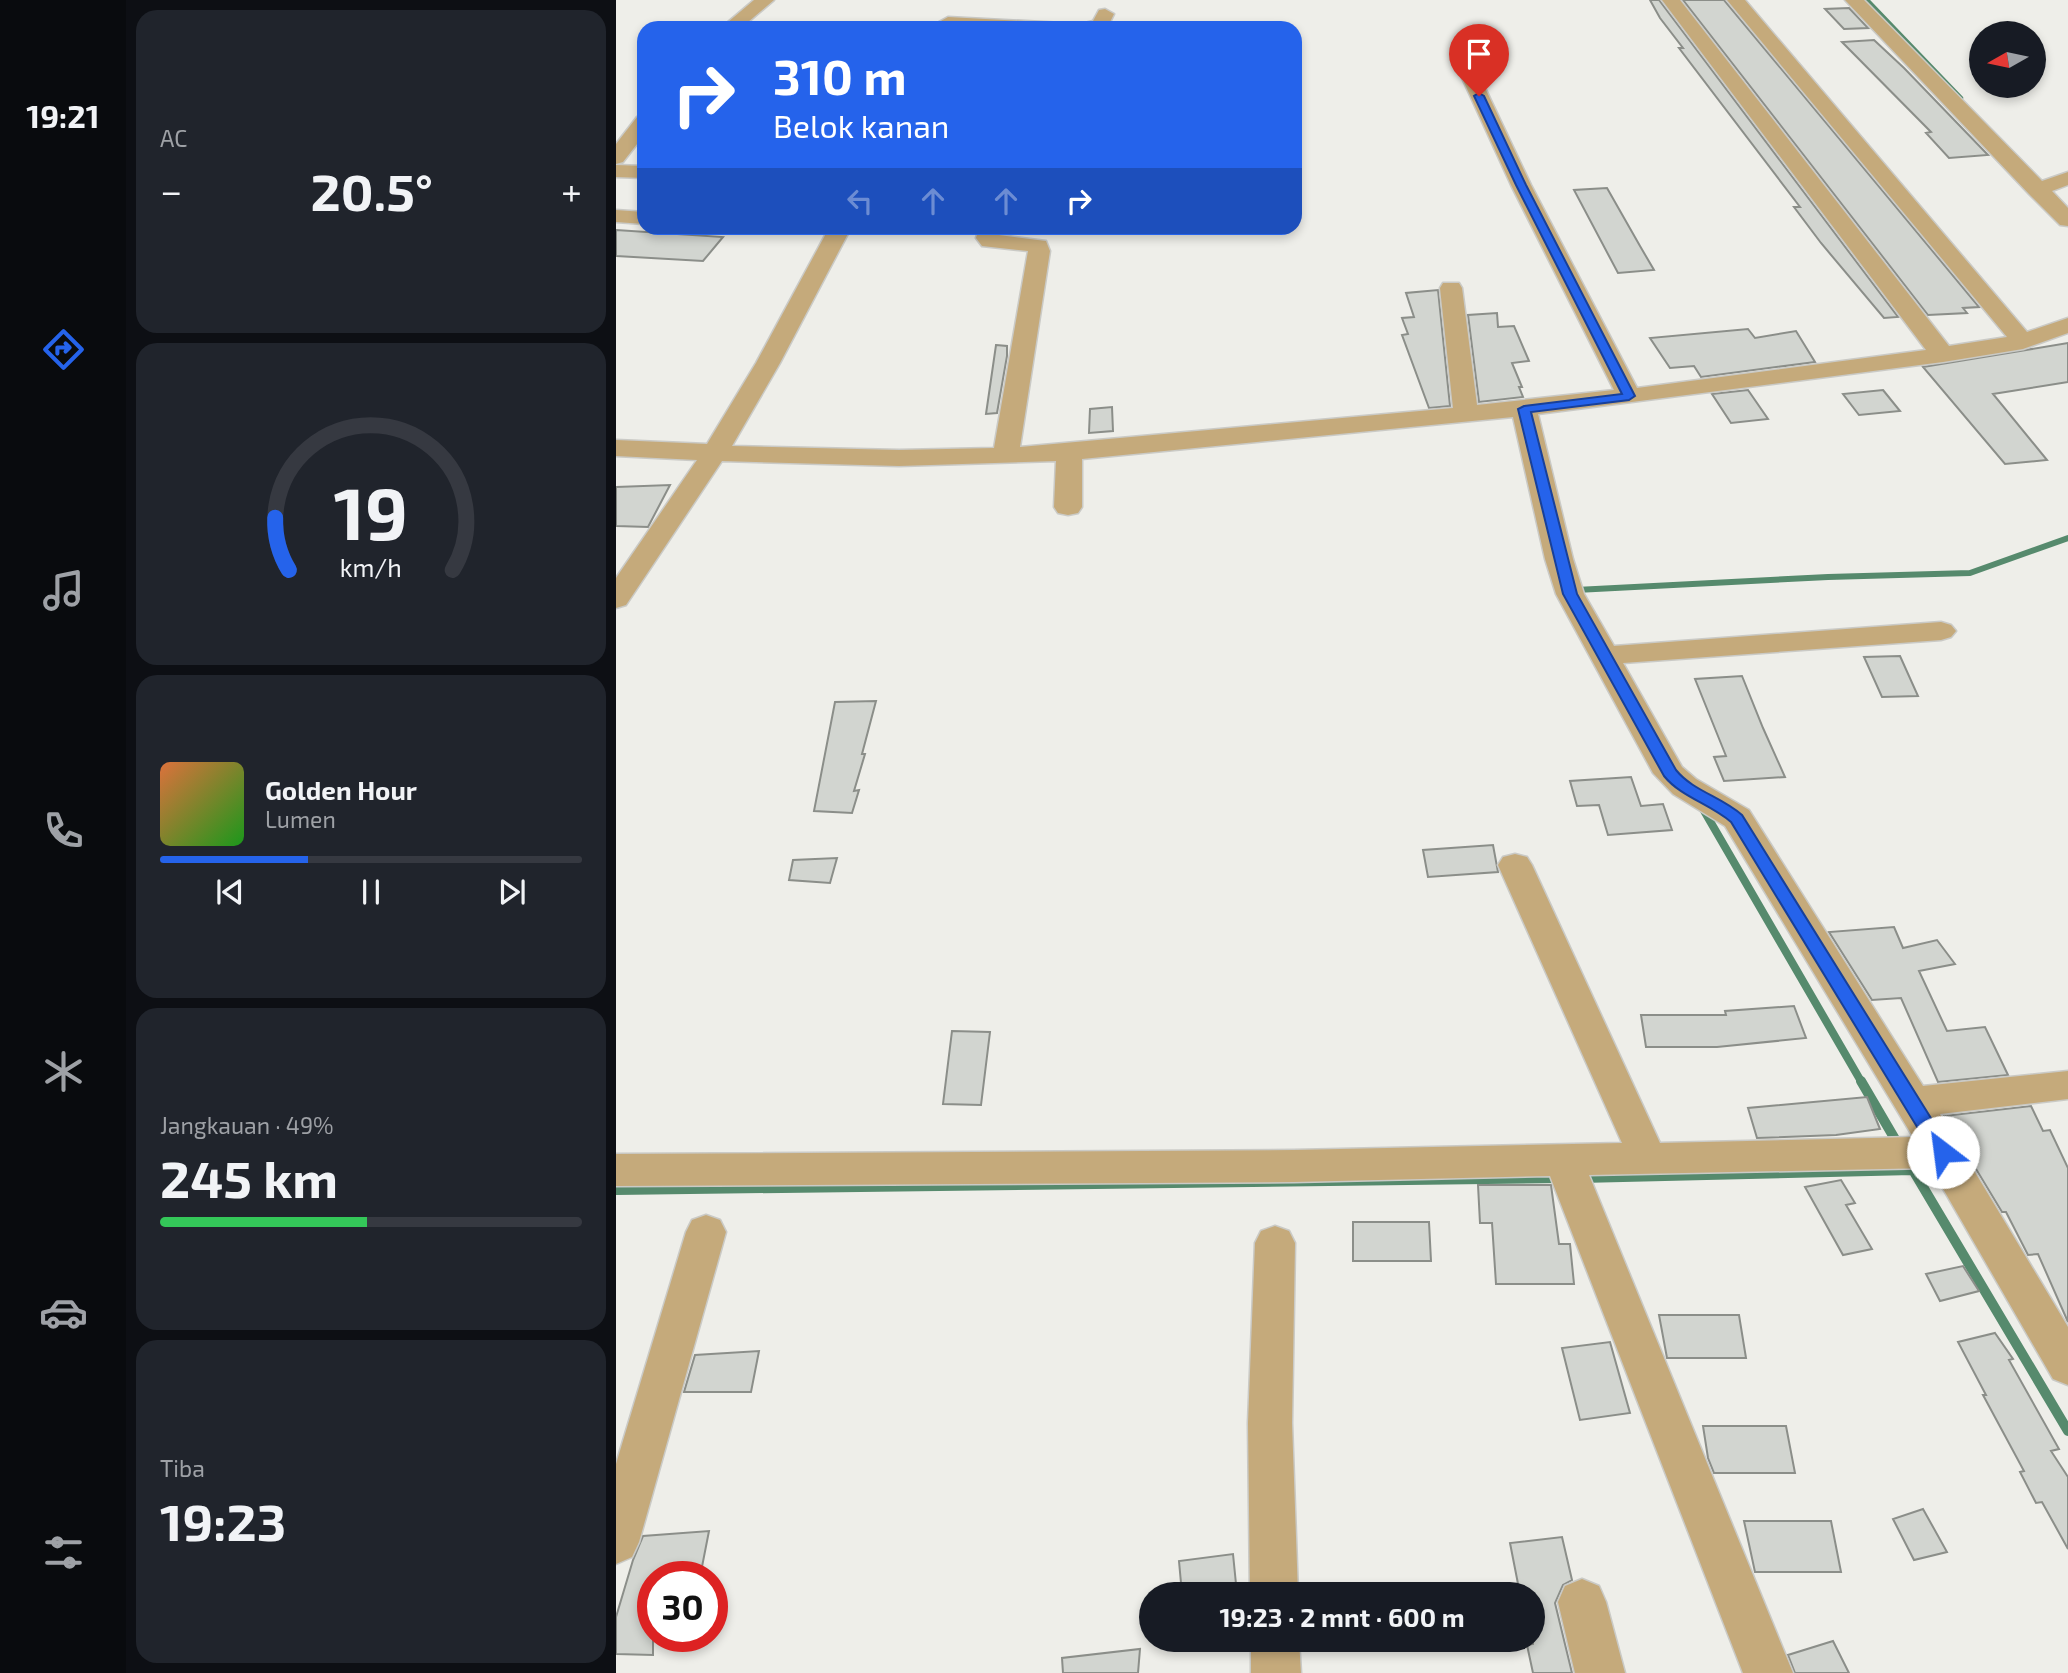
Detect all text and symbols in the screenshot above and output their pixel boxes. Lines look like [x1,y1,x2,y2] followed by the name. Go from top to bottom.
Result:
[1969,21,2046,98] north arrow
[1969,21,2046,98] map controls
[1449,24,1509,96] pin
[1460,35,1498,73] icon: arrive
[773,46,907,105] text: 310 m
[658,49,749,140] icon: right
[26,96,100,134] text: 19:21
[773,106,949,144] text: Belok kanan
[160,124,187,152] text: AC
[310,159,433,221] text: 20.5°
[160,167,182,213] text: −
[561,167,582,213] text: +
[841,182,879,220] icon: left
[914,182,952,220] icon: ahead
[987,182,1025,220] icon: ahead
[1060,182,1098,220] icon: right
[39,325,88,374] icon: directions
[334,467,408,555] text: 19
[340,552,402,582] text: km/h
[39,566,88,615] icon: music
[265,774,417,805] text: Golden Hour
[265,805,336,833] text: Lumen
[39,806,88,855] icon: phone
[211,873,249,911] icon: previous
[352,873,390,911] icon: pause
[493,873,531,911] icon: next
[39,1047,88,1096] icon: climate
[160,1111,334,1139] text: Jangkauan · 49%
[1906,1115,1980,1189] position arrow
[160,1146,338,1208] text: 245 km
[39,1288,88,1337] icon: car
[160,1454,205,1482] text: Tiba
[160,1489,286,1551] text: 19:23
[39,1528,88,1577] icon: filters
[637,1561,728,1652] speed limit sign: 30
[1219,1601,1465,1632] text: 19:23 · 2 mnt · 600 m

